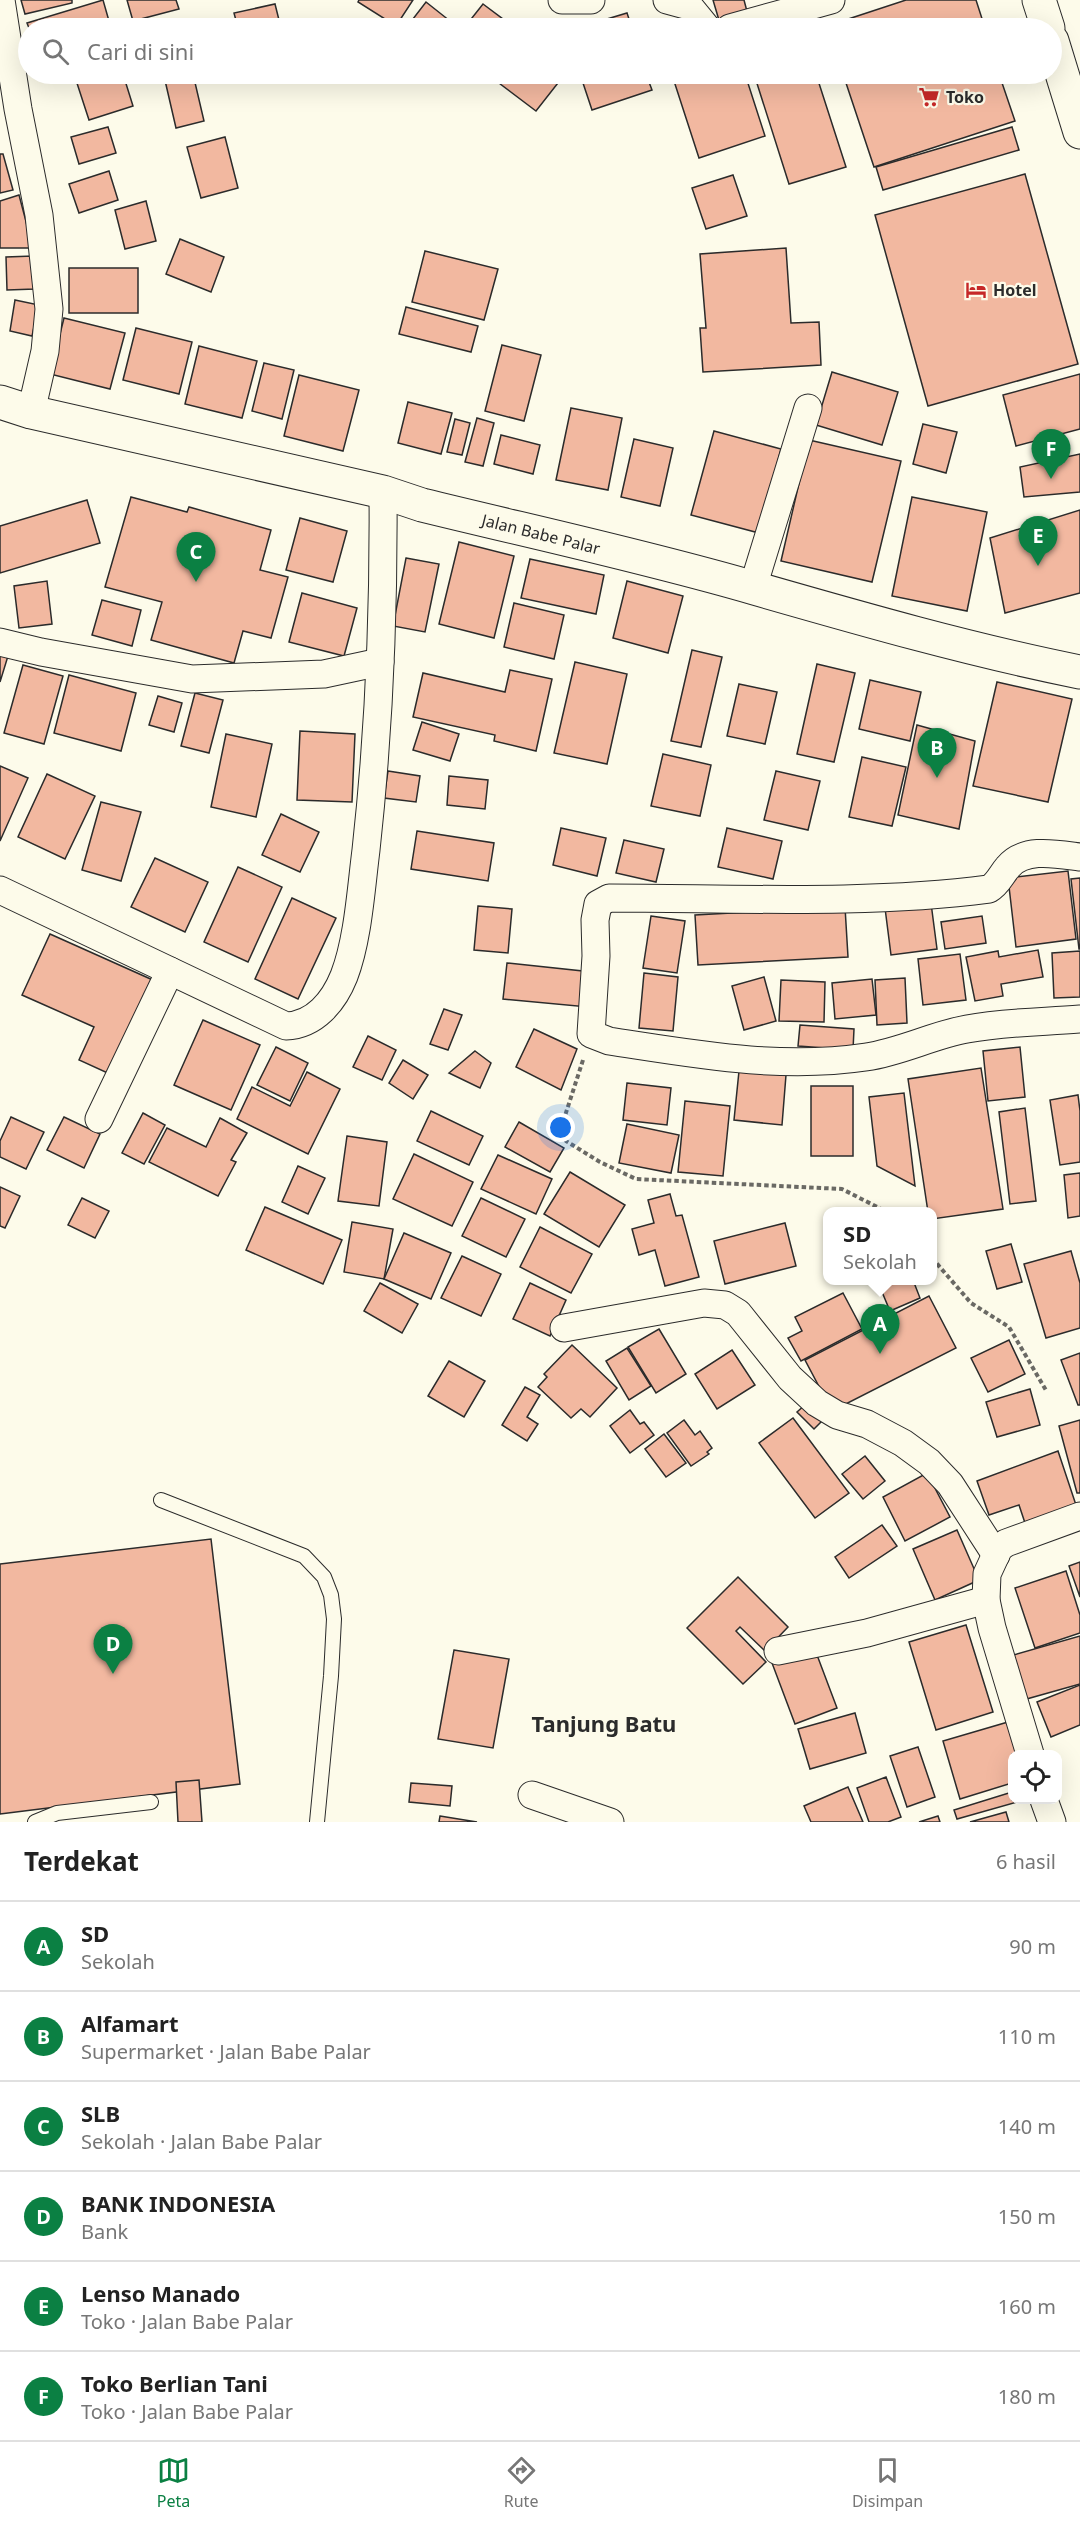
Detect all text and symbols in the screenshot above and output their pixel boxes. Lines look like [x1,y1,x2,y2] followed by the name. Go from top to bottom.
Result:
[18,18,1062,84] search box
[39,35,72,68] icon: search
[87,36,194,66] text: Cari di sini
[917,85,941,109] supermarket icon: Toko
[946,86,984,108] place label: Toko
[964,278,988,302] hotel icon: Hotel
[993,279,1037,301] place label: Hotel
[1032,430,1070,479] pin: F
[478,508,603,559] street label: Jalan Babe Palar
[1018,516,1058,566] pin: E
[176,532,216,582] pin: C
[918,728,956,778] pin: B
[546,1113,575,1142] your location
[823,1207,937,1285] popup
[843,1218,871,1248] text: SD
[843,1248,917,1275] text: Sekolah
[860,1304,900,1354] pin: A
[94,1624,132,1674] pin: D
[532,1708,676,1738] district label: Tanjung Batu
[1008,1750,1062,1804] map controls
[1008,1750,1062,1804] button: locate
[24,1843,139,1879] text: Terdekat
[996,1848,1056,1875] text: 6 hasil
[81,1918,109,1948] text: SD
[37,1933,50,1960] text: A
[1009,1933,1056,1960] text: 90 m
[81,1948,155,1975] text: Sekolah
[81,2008,178,2038] text: Alfamart
[37,2023,50,2050] text: B
[998,2023,1056,2050] text: 110 m
[81,2038,371,2065] text: Supermarket · Jalan Babe Palar
[81,2098,120,2128] text: SLB
[37,2113,50,2140] text: C
[998,2113,1056,2140] text: 140 m
[81,2128,322,2155] text: Sekolah · Jalan Babe Palar
[81,2188,275,2218] text: BANK INDONESIA
[36,2203,51,2230] text: D
[998,2203,1056,2230] text: 150 m
[81,2218,128,2245] text: Bank
[81,2278,240,2308] text: Lenso Manado
[38,2293,49,2320] text: E
[998,2293,1056,2320] text: 160 m
[81,2308,293,2335] text: Toko · Jalan Babe Palar
[81,2368,268,2398] text: Toko Berlian Tani
[38,2383,49,2410] text: F
[998,2383,1056,2410] text: 180 m
[81,2398,293,2425] text: Toko · Jalan Babe Palar
[157,2454,190,2512] tab: Peta
[504,2454,538,2512] tab: Rute
[852,2454,923,2512] tab: Disimpan

